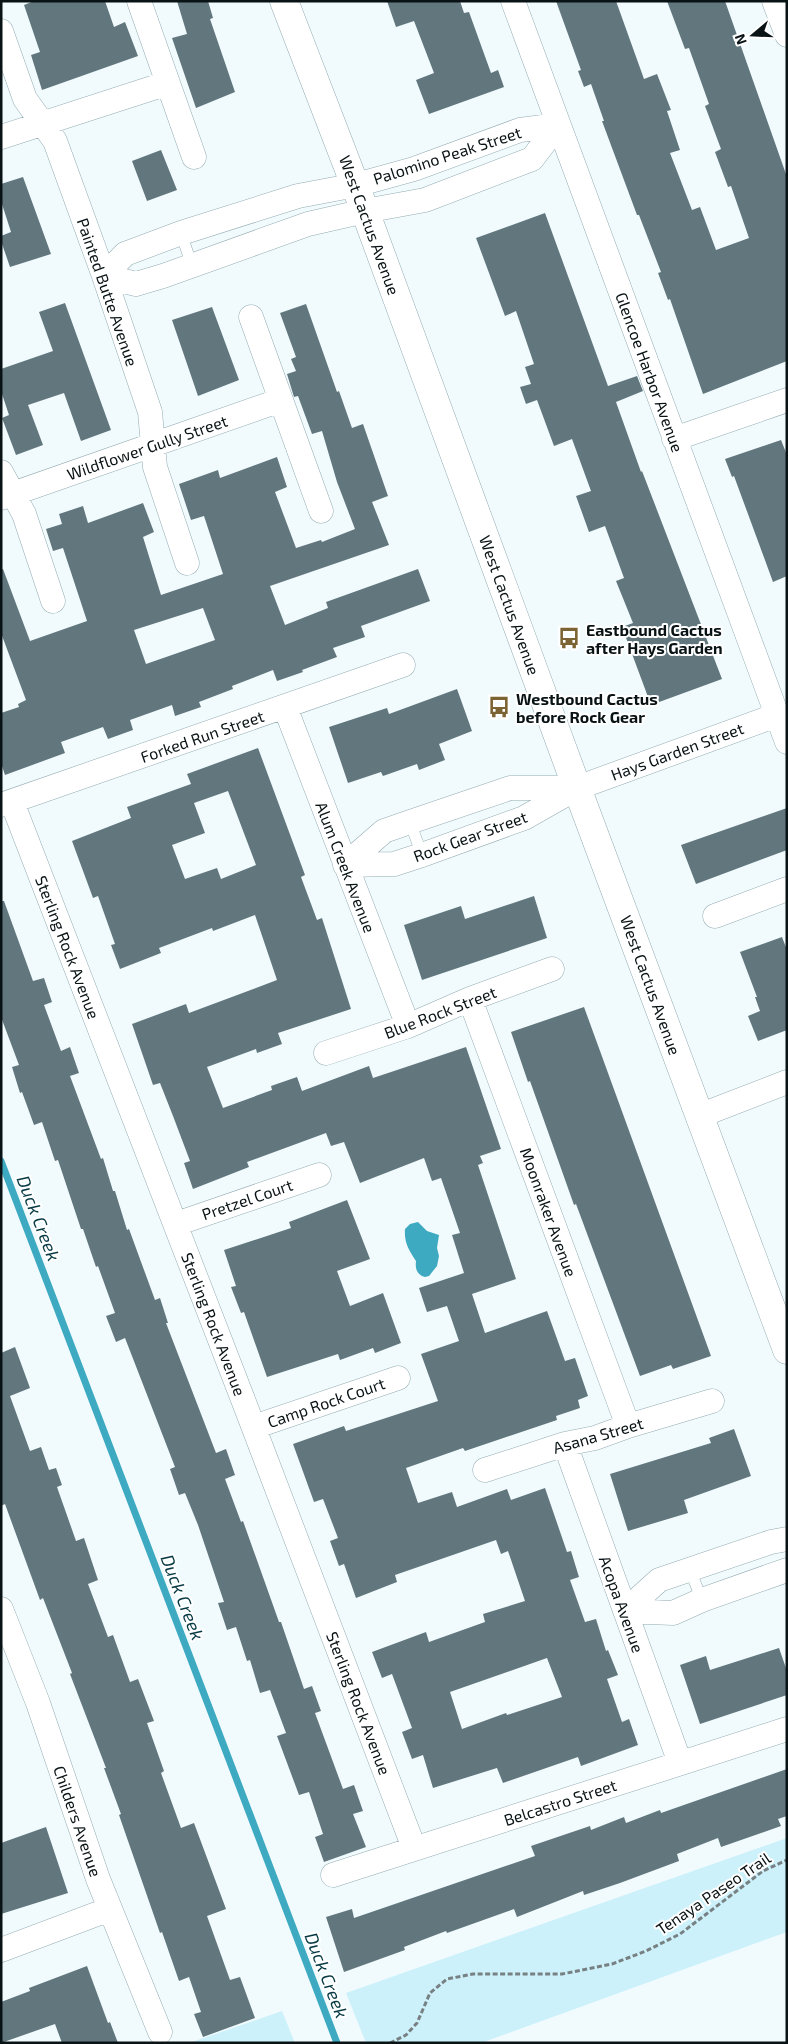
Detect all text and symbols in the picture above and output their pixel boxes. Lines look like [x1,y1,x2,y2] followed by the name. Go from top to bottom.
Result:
[728,10,778,60] north arrow
[731,32,750,47] text: N
[371,122,523,188] street label: Palomino Peak Street
[336,153,404,297] street label: West Cactus Avenue
[74,215,142,369] street label: Painted Butte Avenue
[612,290,688,454] street label: Glencoe Harbor Avenue
[64,411,230,483] street label: Wildflower Gully Street
[476,533,544,677] street label: West Cactus Avenue
[586,620,723,658] place label: Eastbound Cactus after Hays Garden
[556,625,582,651] bus stop icon: Eastbound Cactus after Hays Garden
[516,689,658,726] place label: Westbound Cactus before Rock Gear
[486,694,512,720] bus stop icon: Westbound Cactus before Rock Gear
[138,706,266,766] street label: Forked Run Street
[608,718,746,784] street label: Hays Garden Street
[312,799,380,935] street label: Alum Creek Avenue
[410,807,530,865] street label: Rock Gear Street
[32,873,104,1021] street label: Sterling Rock Avenue
[617,913,685,1057] street label: West Cactus Avenue
[381,982,499,1042] street label: Blue Rock Street
[517,1145,581,1279] street label: Moonraker Avenue
[13,1172,65,1264] water label: Duck Creek
[199,1175,295,1223] street label: Pretzel Court
[178,1250,250,1398] street label: Sterling Rock Avenue
[265,1373,387,1431] street label: Camp Rock Court
[551,1413,645,1457] street label: Asana Street
[157,1551,209,1643] water label: Duck Creek
[596,1553,648,1655] street label: Acopa Avenue
[323,1629,395,1777] street label: Sterling Rock Avenue
[50,1763,106,1879] street label: Childers Avenue
[501,1775,619,1829] street label: Belcastro Street
[652,1848,774,1938] street label: Tenaya Paseo Trail
[301,1929,353,2021] water label: Duck Creek

